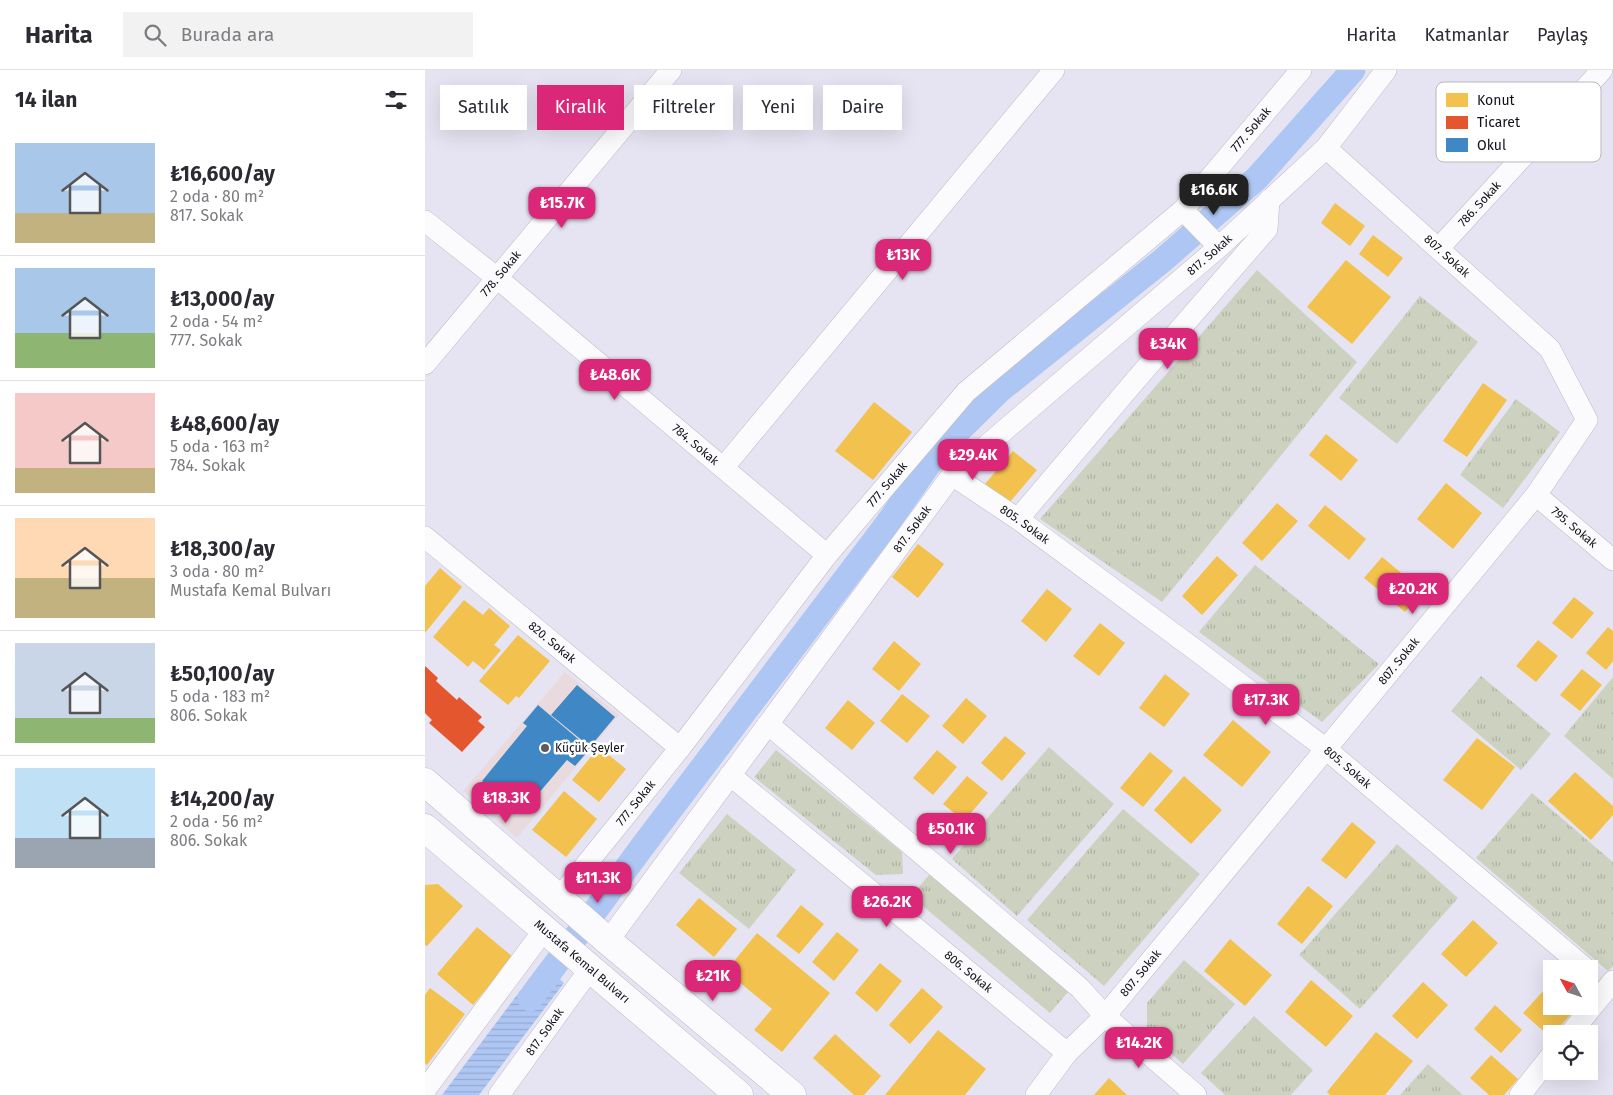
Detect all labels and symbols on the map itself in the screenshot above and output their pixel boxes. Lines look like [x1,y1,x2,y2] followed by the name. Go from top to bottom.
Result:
[1436,82,1601,162] legend
[1477,92,1516,109] text: Konut
[1228,104,1274,155] street label: 777. Sokak
[1477,114,1521,131] text: Ticaret
[1477,137,1506,154] text: Okul
[1173,174,1255,216] pin: ₺16.6K
[1455,178,1504,229] street label: 786. Sokak
[521,186,603,229] pin: ₺15.7K
[1184,231,1236,278] street label: 817. Sokak
[1421,232,1473,281] street label: 807. Sokak
[873,238,933,281] pin: ₺13K
[478,247,524,299] street label: 778. Sokak
[1138,328,1198,370] pin: ₺34K
[574,358,656,401] pin: ₺48.6K
[669,421,722,469] street label: 784. Sokak
[932,438,1014,481] pin: ₺29.4K
[864,459,911,510] street label: 777. Sokak
[890,502,935,555] street label: 817. Sokak
[997,502,1053,547] street label: 805. Sokak
[1548,504,1601,551] street label: 795. Sokak
[1372,572,1454,615] pin: ₺20.2K
[526,618,579,666] street label: 820. Sokak
[1375,634,1423,687] street label: 807. Sokak
[1225,684,1307,726] pin: ₺17.3K
[555,741,625,755] place label: Küçük Şeyler
[539,742,551,754] marker: Küçük Şeyler
[1321,743,1375,792] street label: 805. Sokak
[613,777,659,829] street label: 777. Sokak
[465,782,547,824] pin: ₺18.3K
[910,812,992,855] pin: ₺50.1K
[557,862,639,904] pin: ₺11.3K
[846,886,928,928] pin: ₺26.2K
[531,917,633,1006] street label: Mustafa Kemal Bulvarı
[1117,946,1165,999] street label: 807. Sokak
[942,948,996,996] street label: 806. Sokak
[683,960,743,1002] pin: ₺21K
[1543,960,1597,1015] north arrow
[523,1005,567,1058] street label: 817. Sokak
[1098,1026,1180,1069] pin: ₺14.2K

